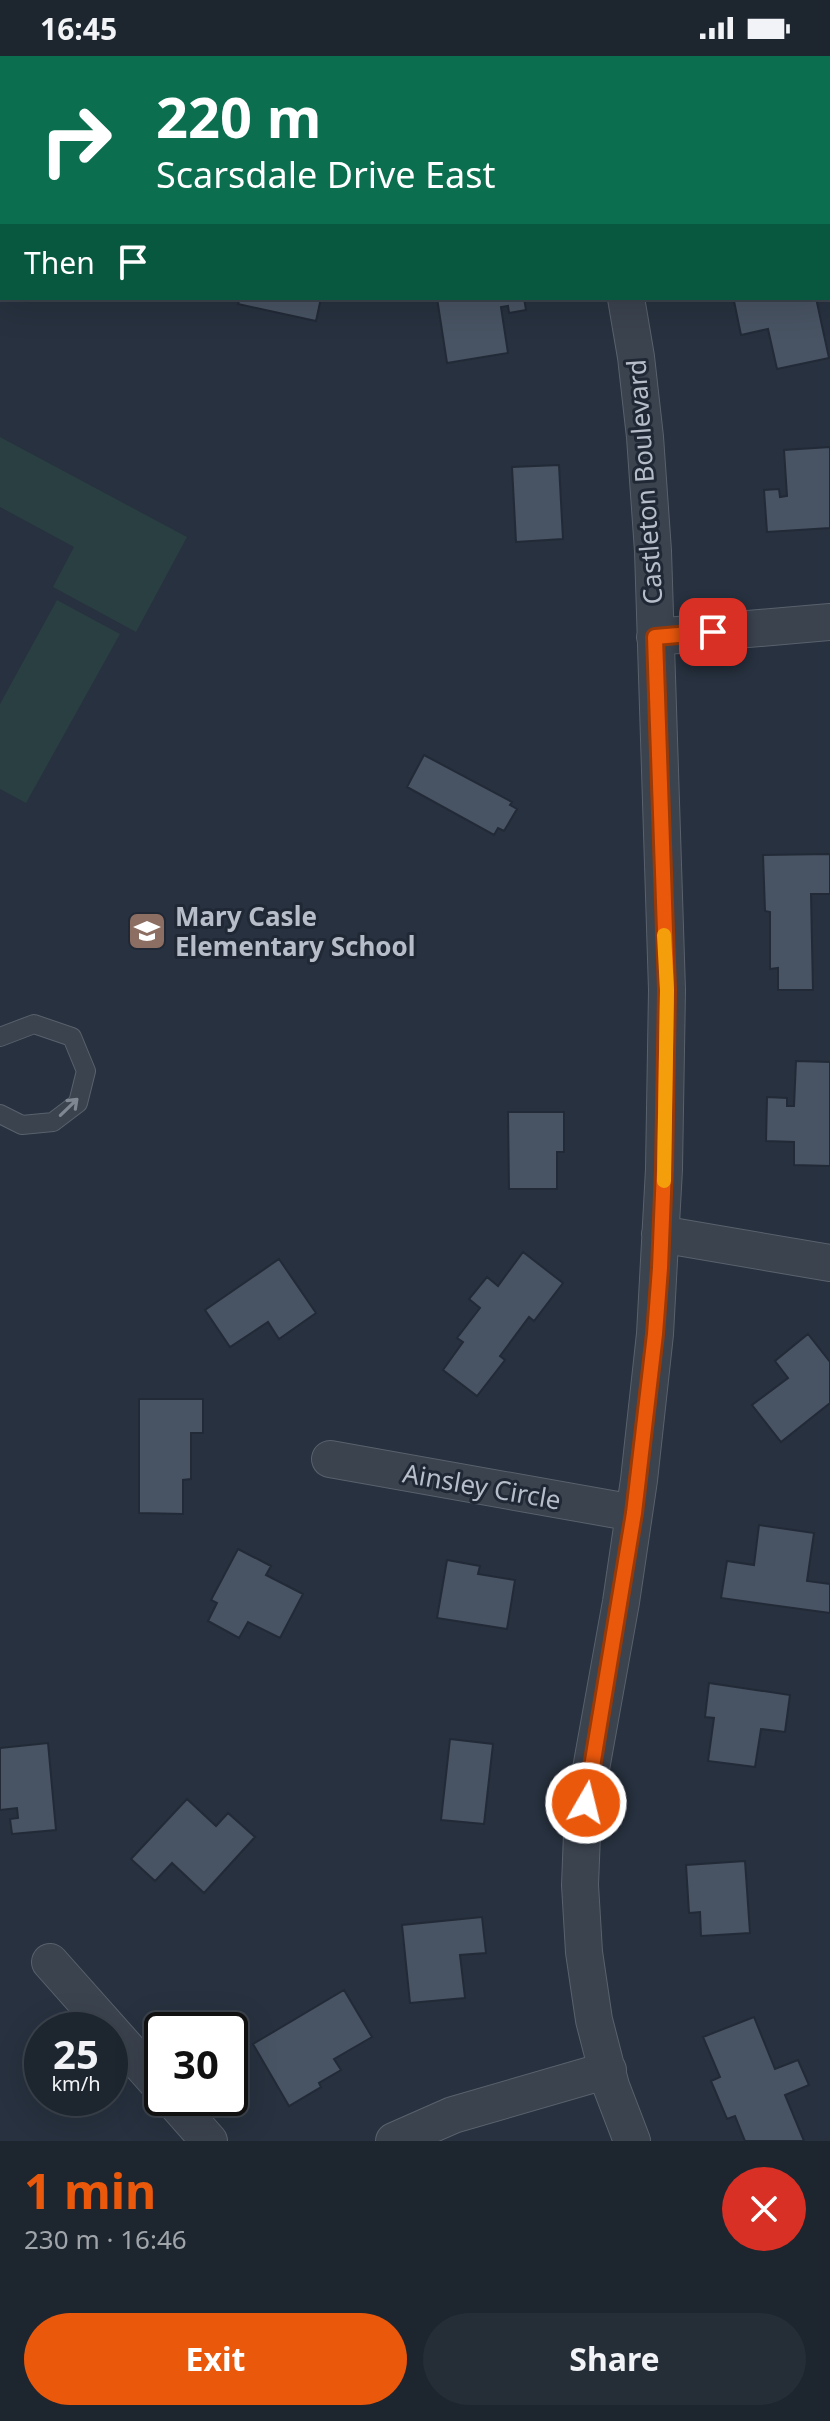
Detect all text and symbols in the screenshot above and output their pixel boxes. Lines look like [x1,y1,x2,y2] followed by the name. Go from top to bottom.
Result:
[40,8,117,49] text: 16:45
[156,78,321,154] text: 220 m
[24,88,128,192] icon: right
[156,150,495,199] text: Scarsdale Drive East
[111,240,155,284] icon: arrive
[24,242,95,283] text: Then
[617,358,671,606] street label: Castleton Boulevard
[679,598,747,666] pin
[691,610,735,654] icon: arrive
[175,898,416,964] place label: Mary Casle Elementary School
[126,910,168,952] school or university icon: Mary Casle Elementary School
[59,1098,79,1118] one-way arrow
[400,1454,564,1518] street label: Ainsley Circle
[544,1761,628,1845] position arrow
[144,2012,248,2116] speed limit sign: 30
[53,2026,99,2081] text: 25
[51,2070,101,2097] text: km/h
[24,2158,156,2223] text: 1 min
[722,2167,806,2251] button: close
[24,2221,187,2257] text: 230 m · 16:46
[24,2313,407,2405] button: Exit
[423,2313,806,2405] button: Share

